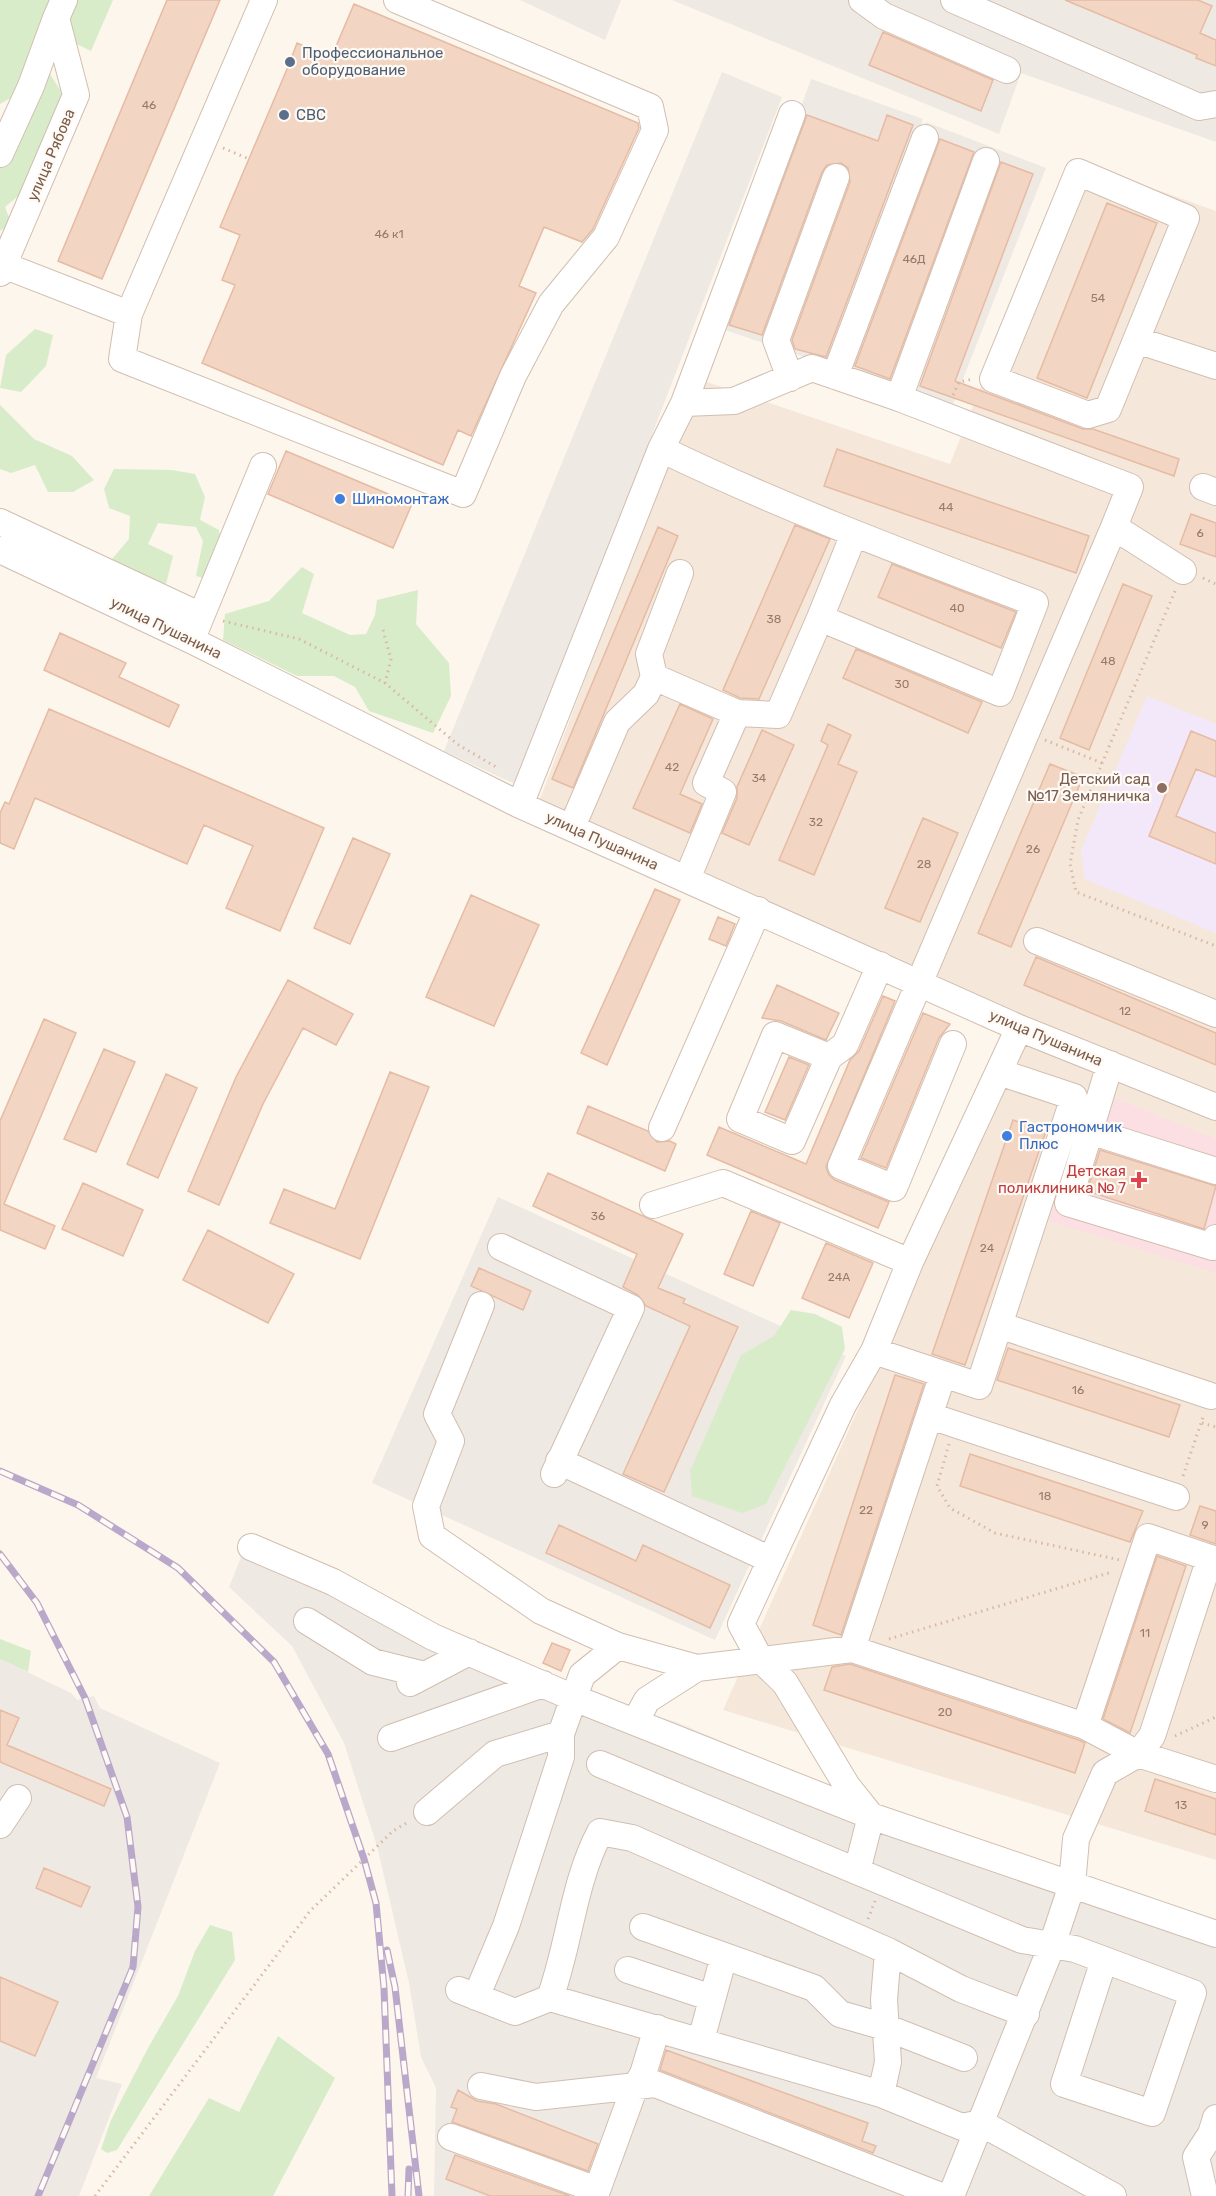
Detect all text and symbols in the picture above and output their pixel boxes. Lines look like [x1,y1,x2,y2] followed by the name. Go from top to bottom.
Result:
[302,44,444,79] place label: Профессиональное оборудование
[283,55,297,69] marker: Профессиональное оборудование
[142,98,156,112] house number: 46
[23,106,79,204] street label: улица Рябова
[296,106,326,124] place label: СВС
[277,108,291,122] marker: СВС
[374,227,404,241] house number: 46 к1
[902,252,926,266] house number: 46Д
[1091,291,1106,305] house number: 54
[352,490,449,508] place label: Шиномонтаж
[333,492,347,506] marker: Шиномонтаж
[939,500,954,514] house number: 44
[1196,526,1204,540] house number: 6
[107,593,225,663] street label: улица Пушанина
[949,601,965,615] house number: 40
[767,612,781,626] house number: 38
[1100,654,1116,668] house number: 48
[895,677,909,691] house number: 30
[665,760,679,774] house number: 42
[1027,770,1150,805] place label: Детский сад №17 Земляничка
[752,771,767,785] house number: 34
[1155,781,1169,795] marker: Детский сад №17 Земляничка
[543,808,661,874] street label: улица Пушанина
[809,815,823,829] house number: 32
[1026,842,1040,856] house number: 26
[917,857,931,871] house number: 28
[1119,1004,1131,1018] house number: 12
[987,1006,1105,1070] street label: улица Пушанина
[1019,1118,1122,1153] place label: Гастрономчик Плюс
[1000,1129,1014,1143] marker: Гастрономчик Плюс
[998,1162,1126,1197] place label: Детская поликлиника № 7
[1130,1171,1148,1189] marker: Детская поликлиника № 7
[591,1209,605,1223] house number: 36
[980,1241,995,1255] house number: 24
[828,1270,850,1284] house number: 24А
[1072,1383,1084,1397] house number: 16
[1039,1489,1051,1503] house number: 18
[859,1503,873,1517] house number: 22
[1201,1518,1209,1532] house number: 9
[1140,1626,1150,1640] house number: 11
[938,1705,952,1719] house number: 20
[1175,1798,1187,1812] house number: 13

